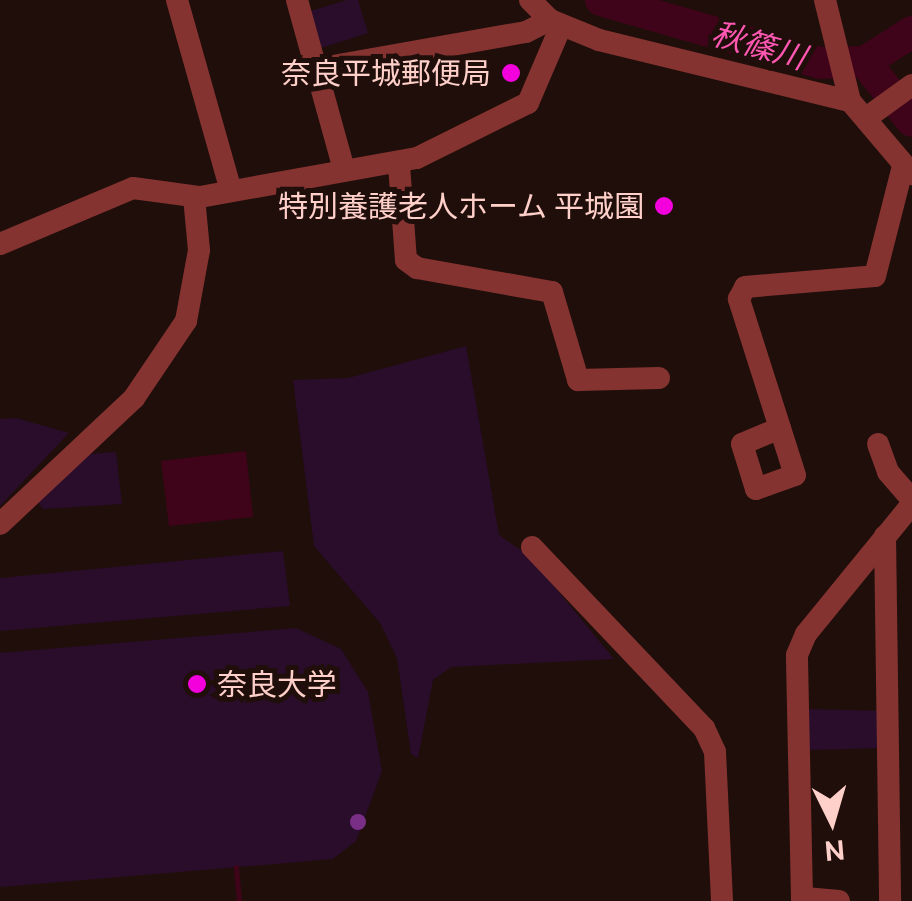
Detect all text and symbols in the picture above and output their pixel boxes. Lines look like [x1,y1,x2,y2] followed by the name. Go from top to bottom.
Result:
[708,13,810,77] water label: 秋篠川
[281,55,491,91] place label: 奈良平城郵便局
[500,62,522,84] marker: 奈良平城郵便局
[277,188,644,224] place label: 特別養護老人ホーム 平城園
[653,195,675,217] marker: 特別養護老人ホーム 平城園
[217,666,337,702] place label: 奈良大学
[186,673,208,695] marker: 奈良大学
[782,771,882,871] north arrow
[823,835,846,868] text: N

